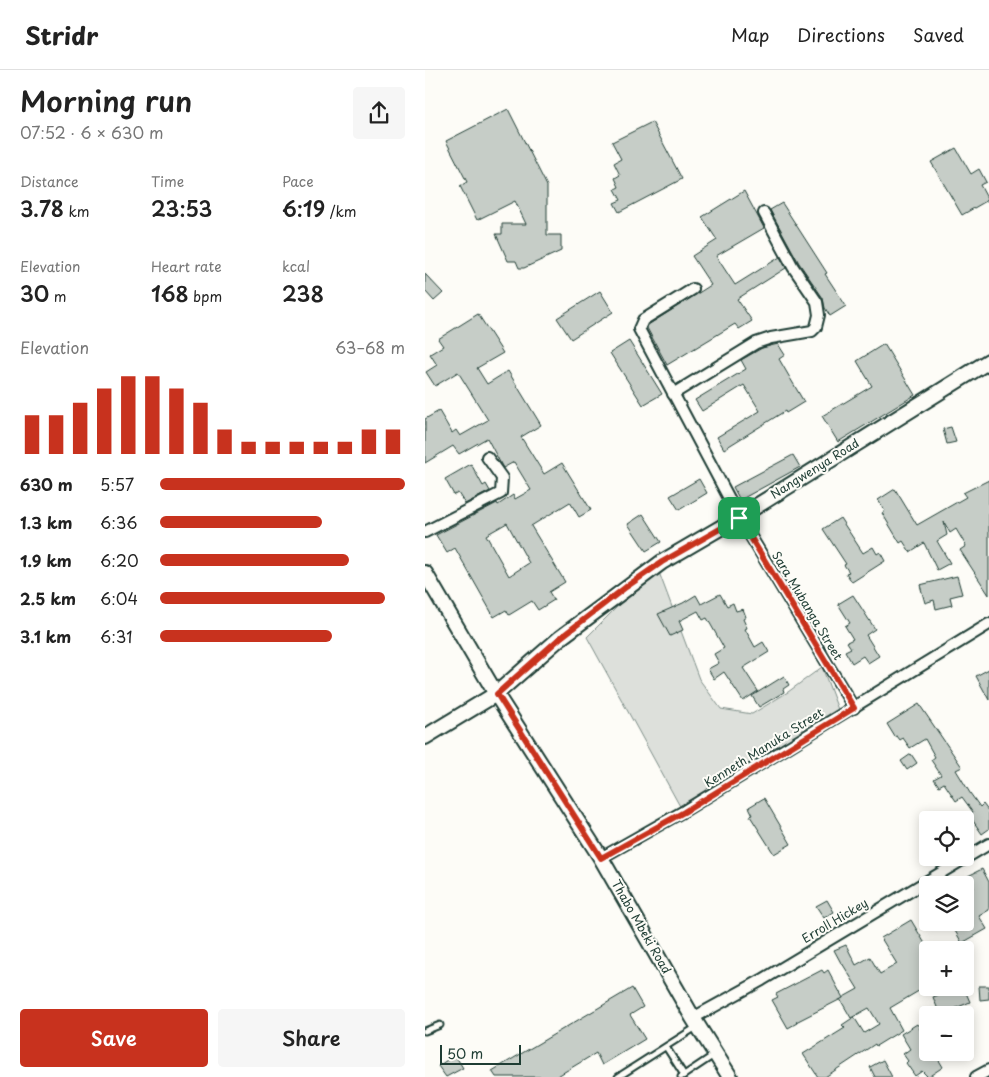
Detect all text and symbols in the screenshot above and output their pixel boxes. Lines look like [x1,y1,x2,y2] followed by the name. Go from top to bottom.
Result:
[25,17,98,53] text: Stridr
[731,21,769,48] text: Map
[797,21,885,48] text: Directions
[913,21,964,48] text: Saved
[20,79,192,122] text: Morning run
[353,87,405,139] button: share
[20,120,164,144] text: 07:52 · 6 × 630 m
[20,171,79,192] text: Distance
[151,171,184,192] text: Time
[282,171,314,192] text: Pace
[20,192,64,224] text: 3.78
[151,192,212,224] text: 23:53
[282,192,325,224] text: 6:19
[64,201,90,222] text: km
[325,201,357,222] text: /km
[20,256,80,277] text: Elevation
[151,256,222,277] text: Heart rate
[282,256,310,277] text: kcal
[20,277,49,309] text: 30
[151,277,189,309] text: 168
[282,277,324,309] text: 238
[49,286,67,307] text: m
[189,286,222,307] text: bpm
[20,335,89,359] text: Elevation
[335,335,405,359] text: 63–68 m
[767,434,862,503] street label: Nangwenya Road
[20,472,73,496] text: 630 m
[100,472,134,496] text: 5:57
[718,497,760,539] pin
[725,504,753,532] icon: arrive
[20,510,72,534] text: 1.3 km
[100,510,138,534] text: 6:36
[20,548,72,572] text: 1.9 km
[100,548,139,572] text: 6:20
[768,548,848,663] street label: Sara Mubanga Street
[20,586,76,610] text: 2.5 km
[100,586,138,610] text: 6:04
[20,624,71,648] text: 3.1 km
[100,624,133,648] text: 6:31
[700,703,827,791] street label: Kenneth Manuka Street
[919,811,974,1061] map controls
[919,811,974,866] button: locate
[608,876,676,977] street label: Thabo Mbeki Road
[919,876,974,931] button: layers
[798,893,871,947] street label: Erroll Hickey
[919,941,974,996] button: +
[919,1006,974,1061] button: −
[20,1009,208,1067] button: Save
[218,1009,405,1067] button: Share
[440,1042,521,1065] scale bar
[447,1043,483,1064] text: 50 m

